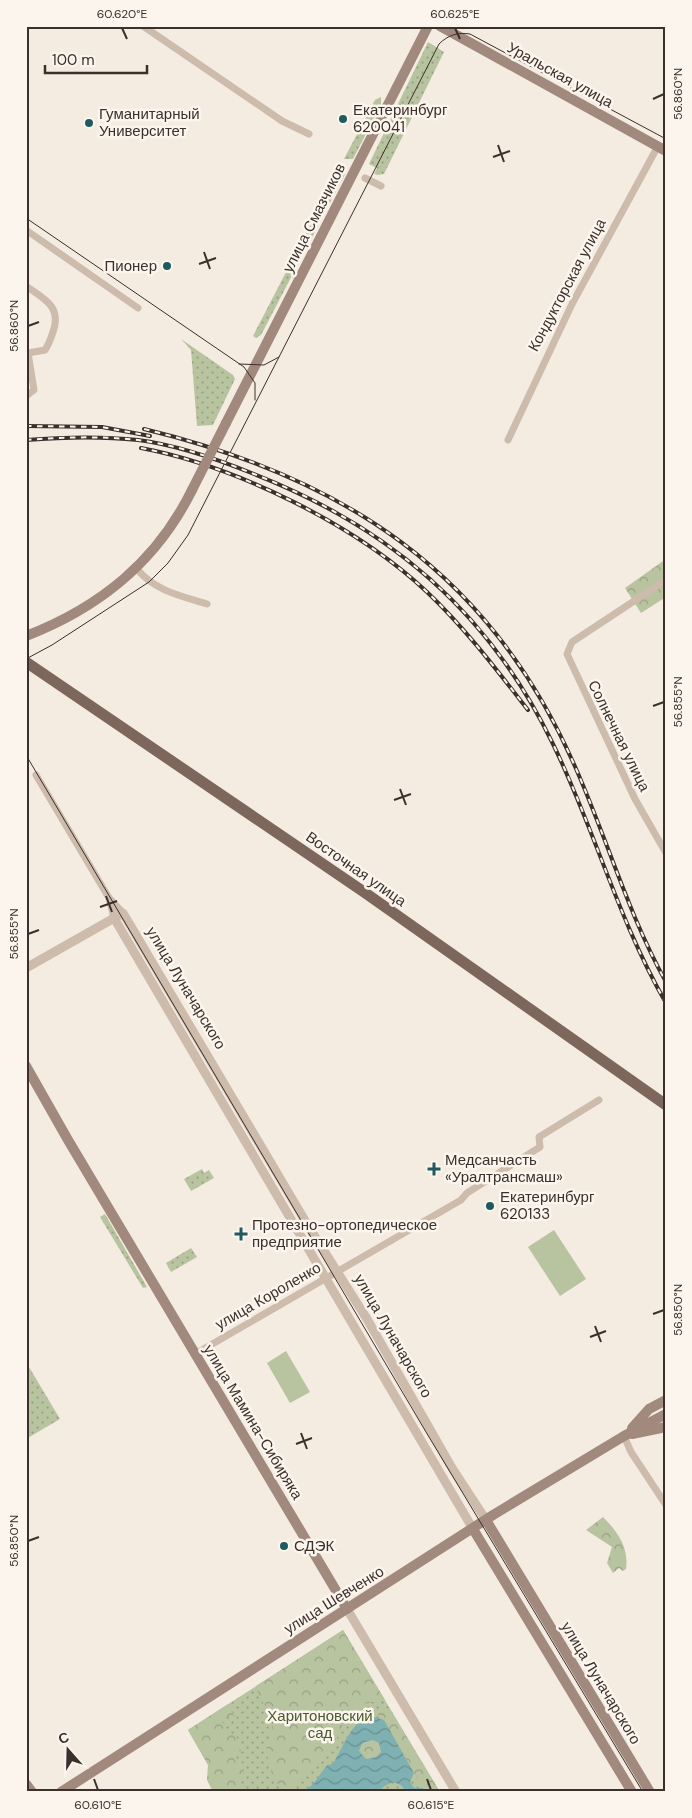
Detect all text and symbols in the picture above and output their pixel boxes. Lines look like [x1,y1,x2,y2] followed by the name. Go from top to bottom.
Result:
[97,6,147,22] text: 60.620°E
[430,6,480,22] text: 60.625°E
[503,38,617,113] street label: Уральская улица
[45,42,148,74] scale bar
[52,50,95,70] text: 100 m
[670,68,686,120] text: 56.860°N
[353,100,448,137] place label: Екатеринбург 620041
[99,104,200,141] place label: Гуманитарный Университет
[337,113,349,125] marker: Екатеринбург 620041
[83,117,95,129] marker: Гуманитарный Университет
[278,160,350,276] street label: улица Смазчиков
[523,214,611,355] street label: Кондукторская улица
[105,256,157,276] place label: Пионер
[161,260,173,272] marker: Пионер
[6,300,22,352] text: 56.860°N
[670,676,686,728] text: 56.855°N
[583,677,655,796] street label: Солнечная улица
[302,827,411,912] street label: Восточная улица
[6,908,22,960] text: 56.855°N
[141,923,231,1053] street label: улица Луначарского
[445,1150,563,1187] place label: Медсанчасть «Уралтрансмаш»
[427,1162,441,1176] marker: Медсанчасть «Уралтрансмаш»
[500,1187,595,1224] place label: Екатеринбург 620133
[484,1200,496,1212] marker: Екатеринбург 620133
[252,1215,437,1252] place label: Протезно-ортопедическое предприятие
[234,1227,248,1241] marker: Протезно-ортопедическое предприятие
[211,1258,325,1334] street label: улица Короленко
[349,1271,437,1401] street label: улица Луначарского
[670,1284,686,1336] text: 56.850°N
[199,1341,308,1504] street label: улица Мамина-Сибиряка
[6,1515,22,1567] text: 56.850°N
[294,1536,334,1556] place label: СДЭК
[278,1540,290,1552] marker: СДЭК
[280,1561,388,1639] street label: улица Шевченко
[556,1618,646,1748] street label: улица Луначарского
[267,1706,373,1743] park label: Харитоновский сад
[42,1726,92,1776] north arrow
[56,1728,71,1748] text: С
[74,1797,122,1813] text: 60.610°E
[408,1797,455,1813] text: 60.615°E

